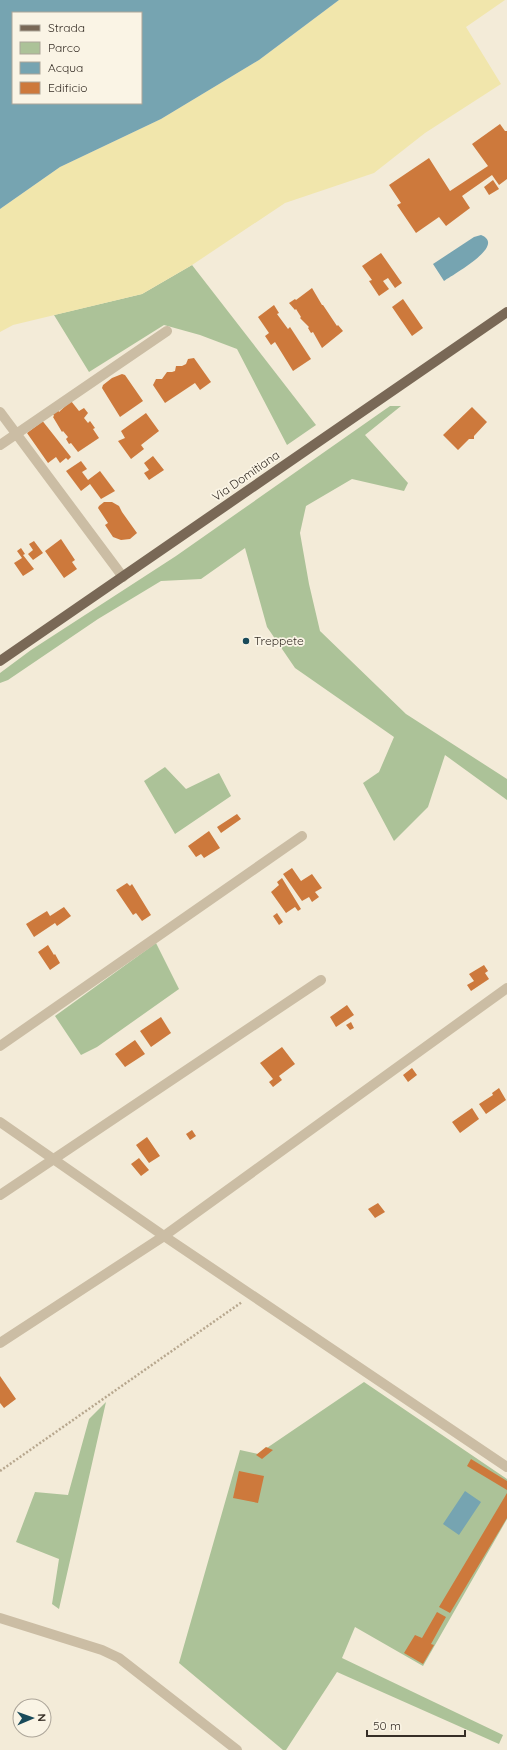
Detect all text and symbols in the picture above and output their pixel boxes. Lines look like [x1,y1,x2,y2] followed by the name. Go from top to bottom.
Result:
[12,12,142,104] legend
[48,20,85,35] text: Strada
[48,40,80,55] text: Parco
[48,60,83,75] text: Acqua
[48,80,88,95] text: Edificio
[209,447,282,504] street label: Via Domitiana
[254,633,304,648] place label: Treppete
[241,636,251,646] marker: Treppete
[12,1698,52,1738] north arrow
[367,1712,465,1738] scale bar
[35,1713,49,1722] text: N
[373,1718,401,1733] text: 50 m

